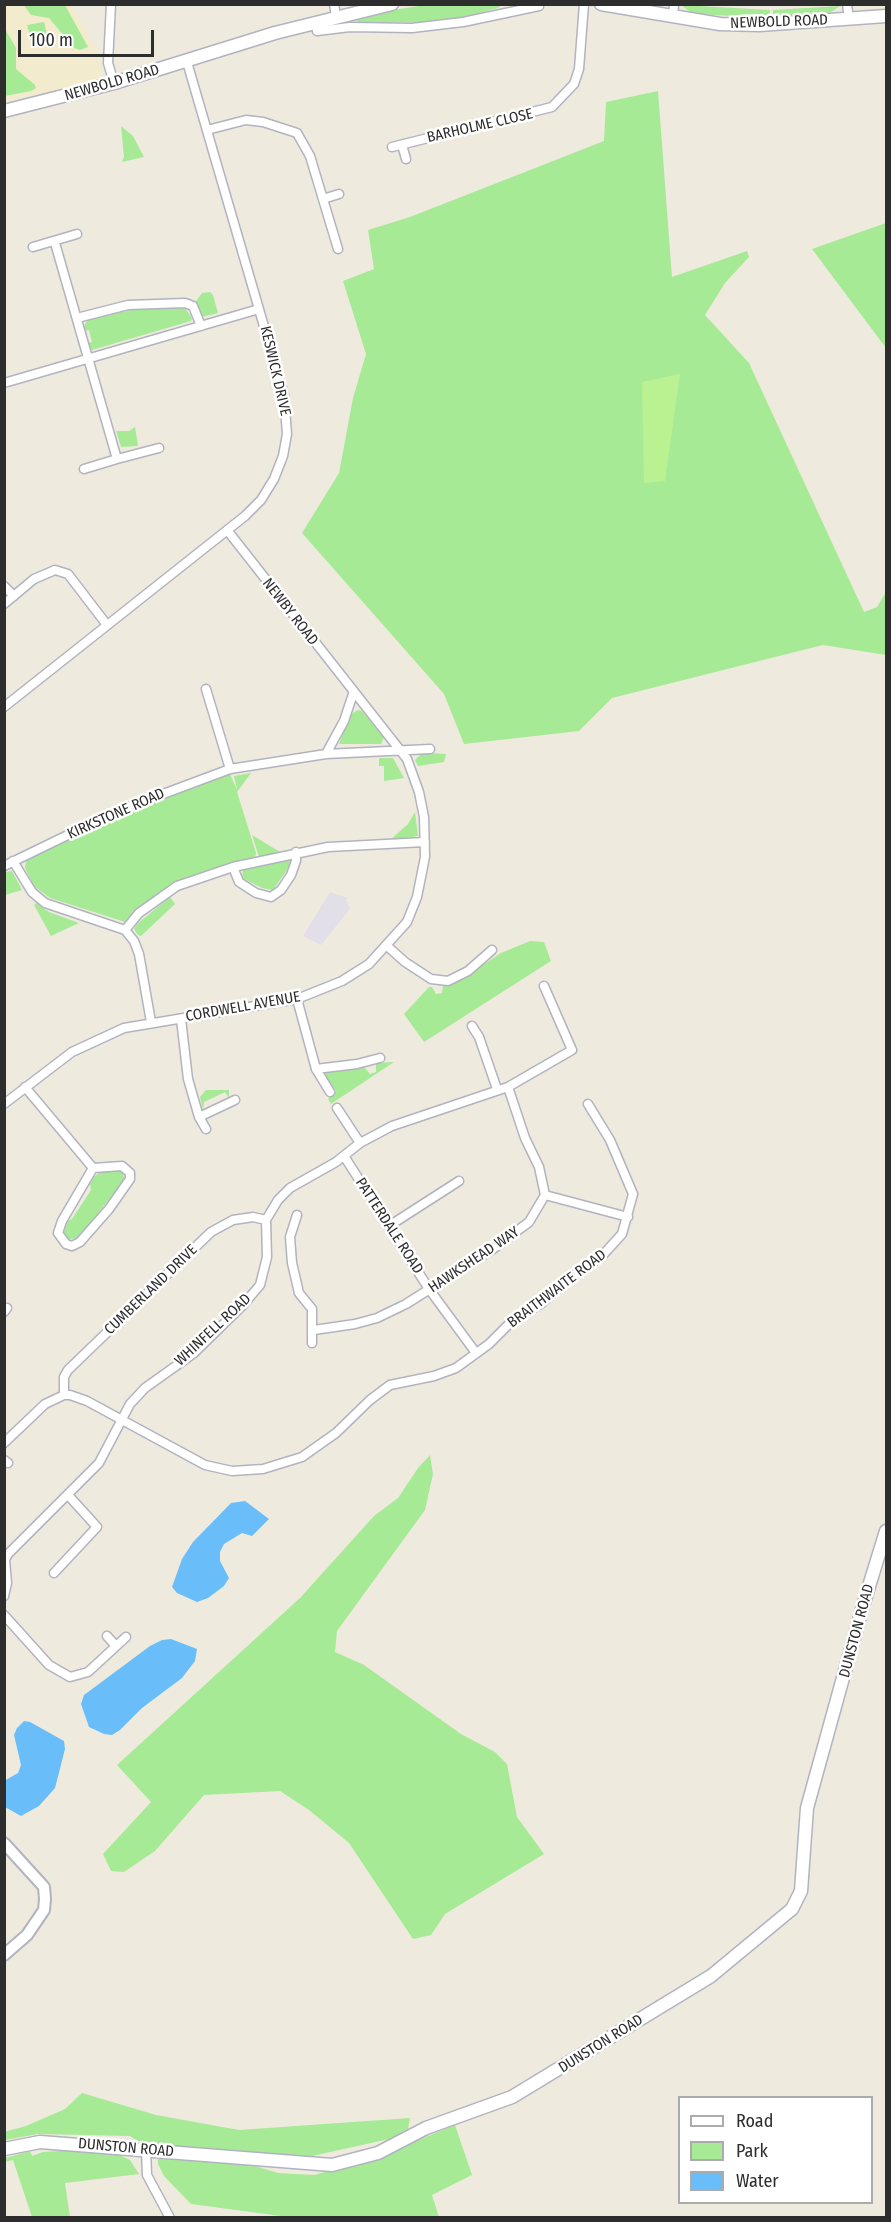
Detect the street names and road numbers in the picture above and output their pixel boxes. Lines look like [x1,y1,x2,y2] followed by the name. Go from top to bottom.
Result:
[730,11,828,33] street label: NEWBOLD ROAD
[63,61,161,105] street label: NEWBOLD ROAD
[425,105,535,147] street label: BARHOLME CLOSE
[256,324,294,418] street label: KESWICK DRIVE
[258,575,322,649] street label: NEWBY ROAD
[65,785,167,843] street label: KIRKSTONE ROAD
[184,988,302,1026] street label: CORDWELL AVENUE
[351,1175,427,1277] street label: PATTERDALE ROAD
[425,1223,523,1297] street label: HAWKSHEAD WAY
[101,1241,201,1339] street label: CUMBERLAND DRIVE
[504,1246,610,1332] street label: BRAITHWAITE ROAD
[171,1290,255,1370] street label: WHINFELL ROAD
[836,1582,878,1680] street label: DUNSTON ROAD
[555,2011,647,2077] street label: DUNSTON ROAD
[77,2135,175,2161] street label: DUNSTON ROAD

